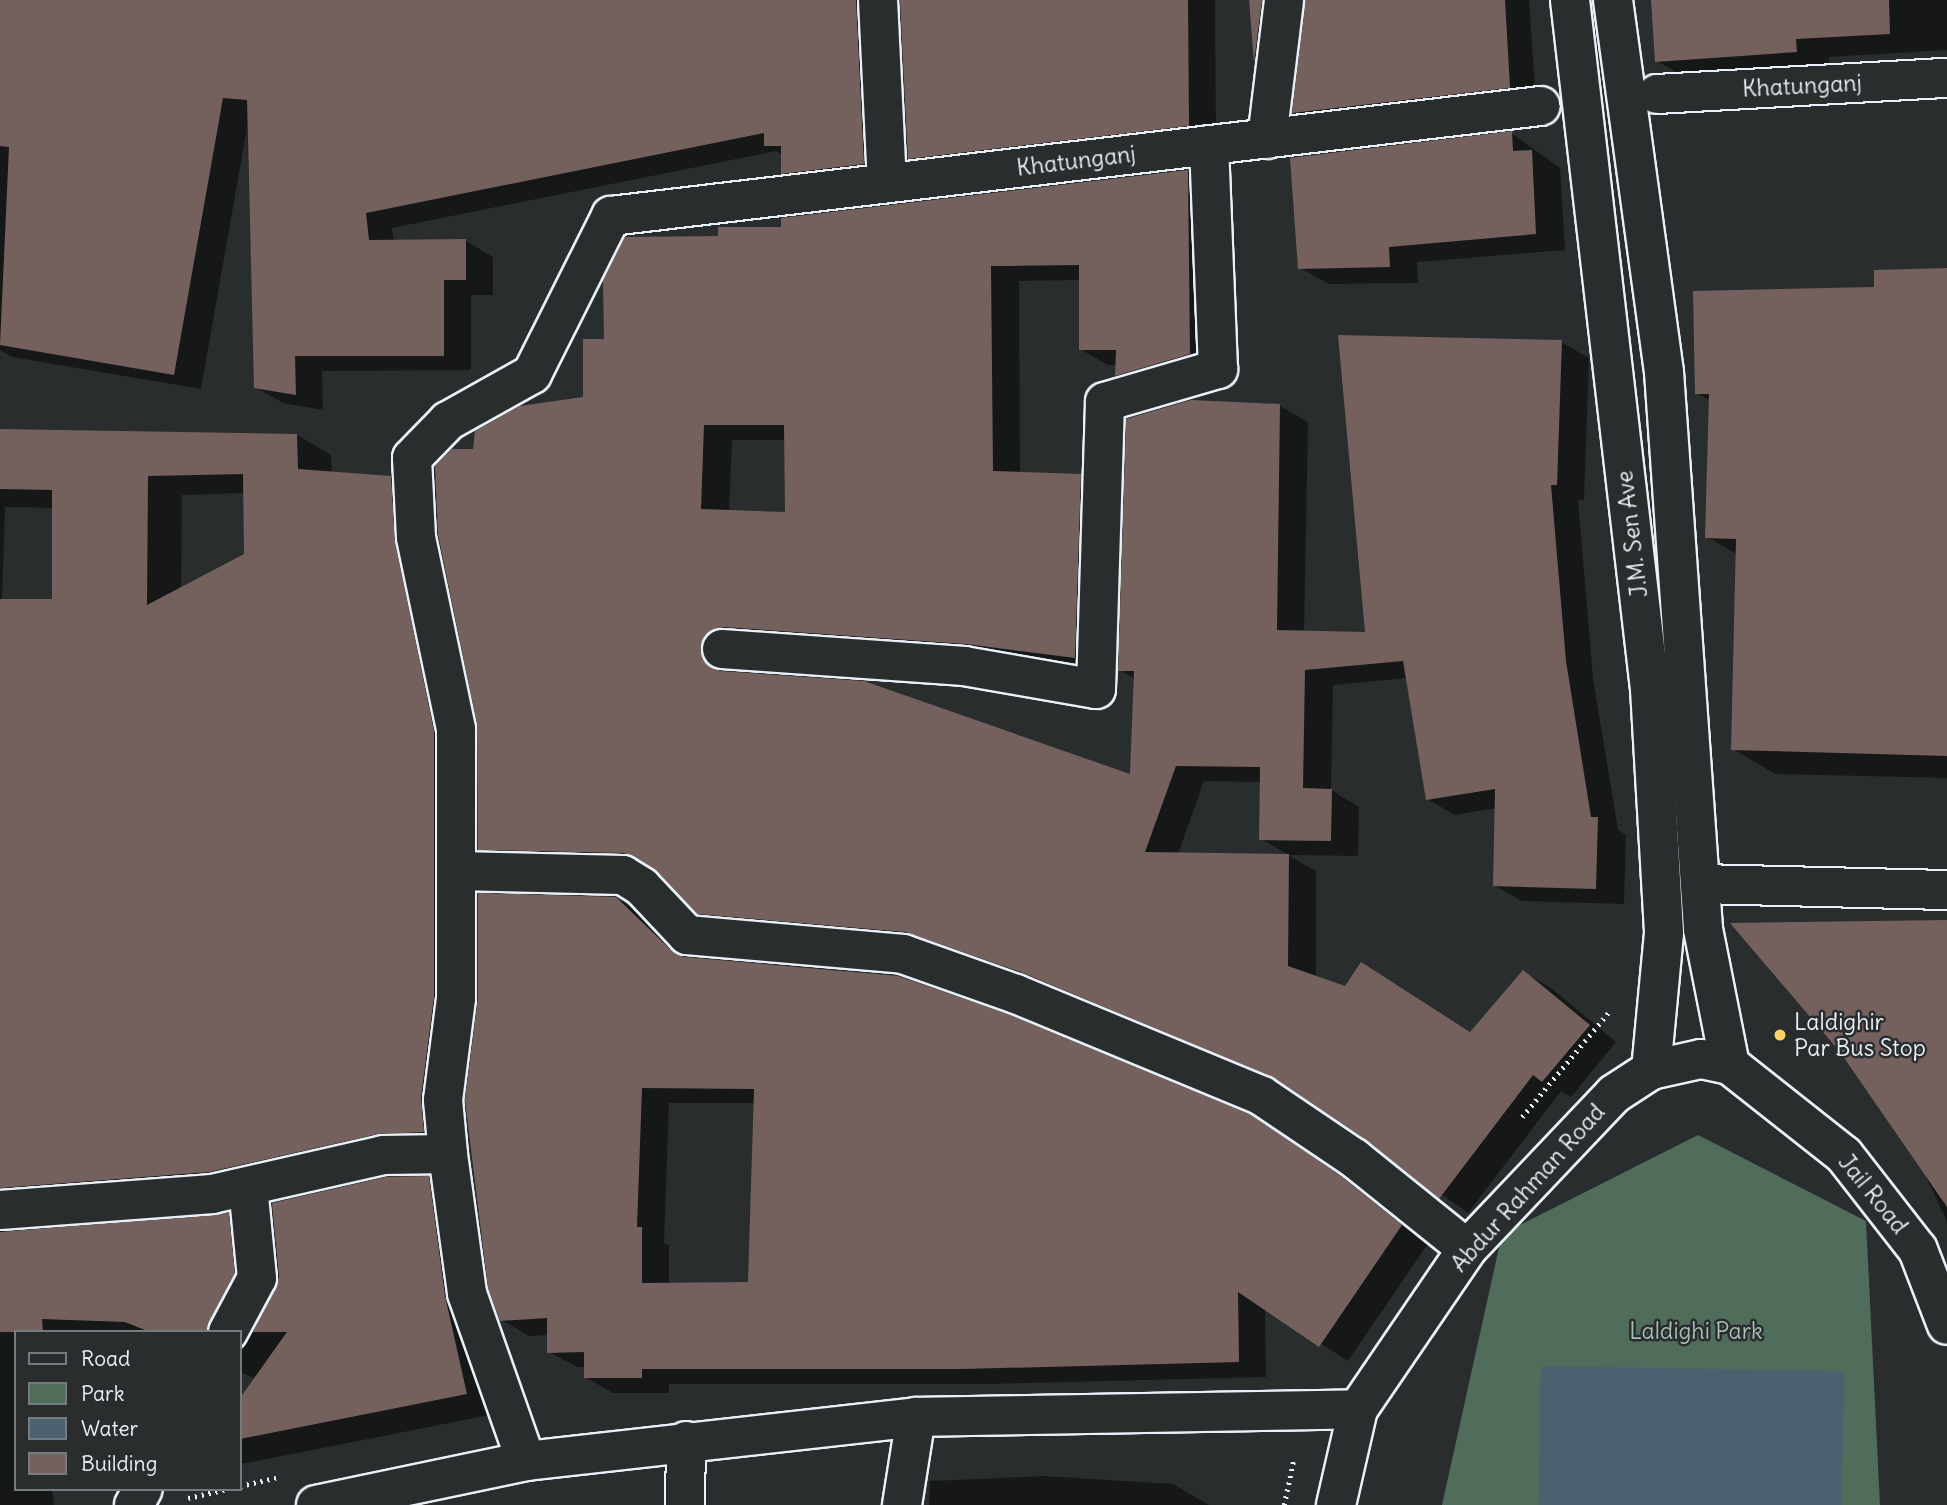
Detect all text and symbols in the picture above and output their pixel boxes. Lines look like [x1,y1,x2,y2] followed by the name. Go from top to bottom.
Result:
[1742,69,1862,103] street label: Khatunganj
[1015,140,1137,182] street label: Khatunganj
[1611,469,1653,599] street label: J.M. Sen Ave
[1794,1008,1926,1062] place label: Laldighir Par Bus Stop
[1772,1027,1788,1043] marker: Laldighir Par Bus Stop
[1445,1098,1611,1278] street label: Abdur Rahman Road
[1833,1149,1913,1239] street label: Jail Road
[1629,1317,1763,1345] park label: Laldighi Park
[14,1330,242,1491] legend
[81,1345,130,1372] text: Road
[81,1380,124,1407] text: Park
[81,1415,138,1442] text: Water
[81,1450,157,1477] text: Building

